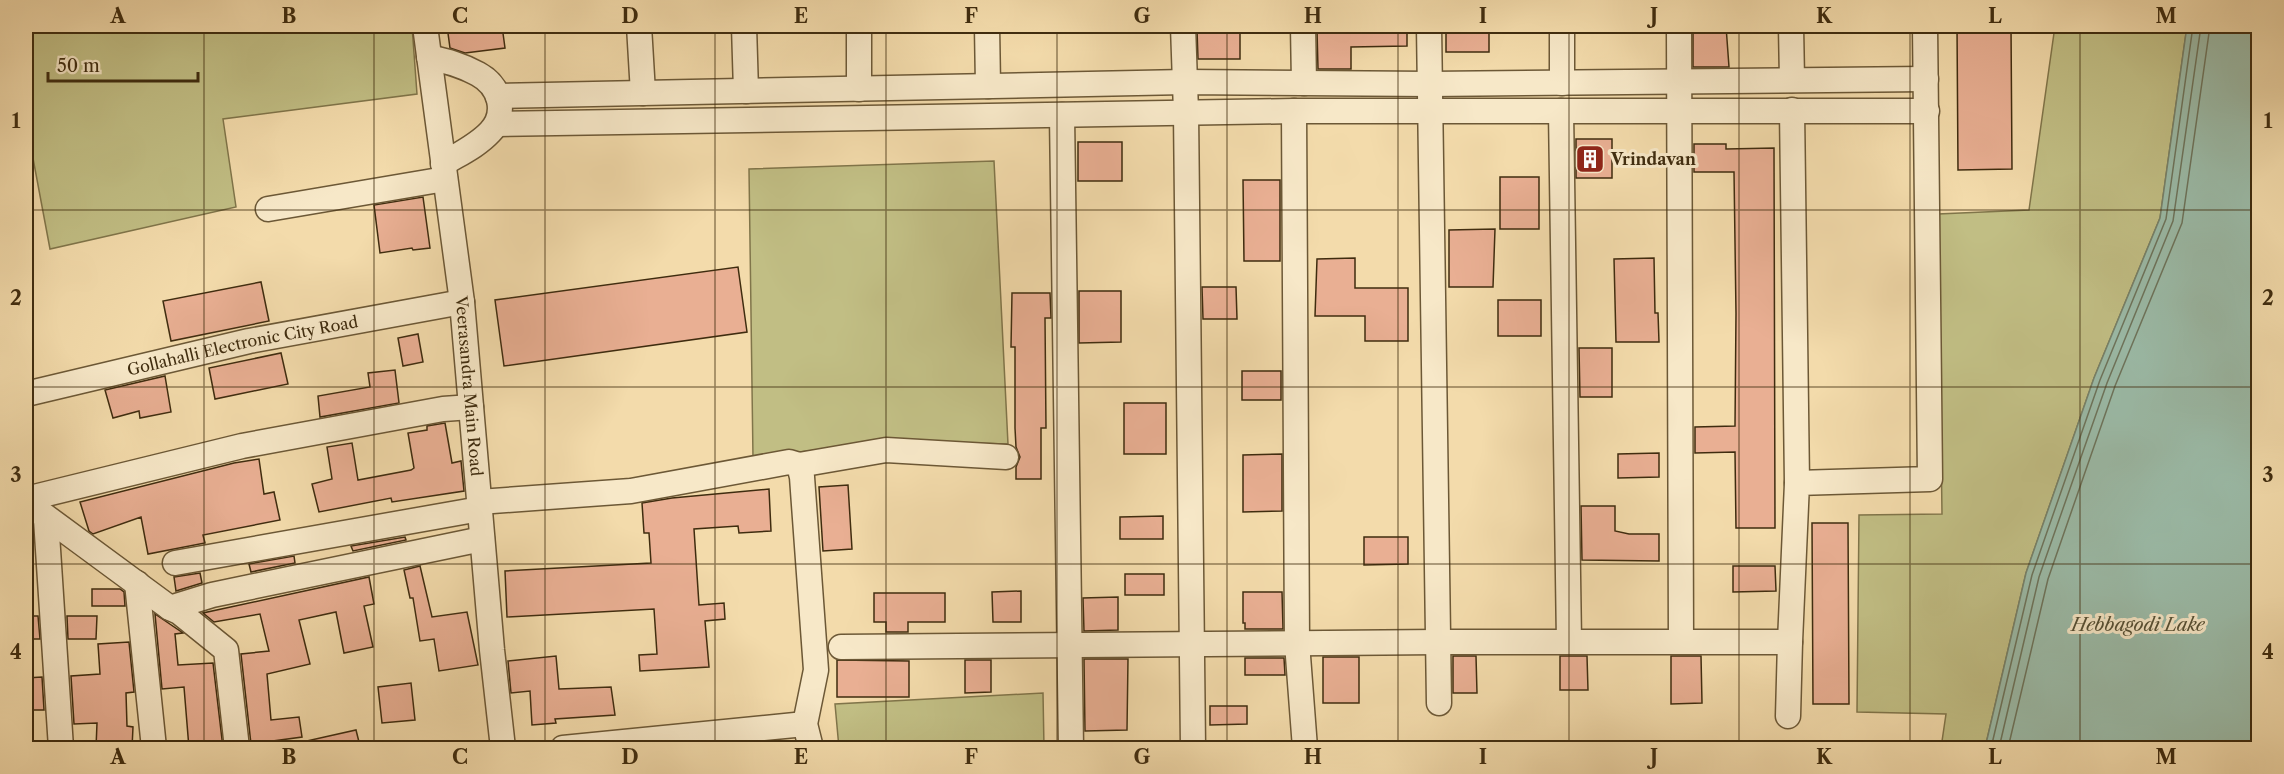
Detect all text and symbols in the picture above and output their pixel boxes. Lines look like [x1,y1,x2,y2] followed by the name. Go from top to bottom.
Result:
[109,4,126,28] text: A
[282,4,297,28] text: B
[452,4,468,28] text: C
[621,4,639,28] text: D
[794,4,808,28] text: E
[964,4,978,28] text: F
[1134,4,1151,28] text: G
[1304,4,1322,28] text: H
[1479,4,1487,28] text: I
[1646,4,1658,28] text: J
[1816,4,1833,28] text: K
[1988,4,2002,28] text: L
[2155,4,2177,28] text: M
[48,45,198,83] scale bar
[57,55,100,77] text: 50 m
[12,109,21,133] text: 1
[2264,109,2273,133] text: 1
[1574,143,1606,175] building icon: Vrindavan
[1610,149,1696,169] place label: Vrindavan
[10,286,22,310] text: 2
[2262,286,2274,310] text: 2
[451,294,487,477] street label: Veerasandra Main Road
[125,311,360,380] street label: Gollahalli Electronic City Road
[10,463,22,487] text: 3
[2262,463,2274,487] text: 3
[2069,614,2206,636] water label: Hebbagodi Lake
[10,640,22,664] text: 4
[2262,640,2274,664] text: 4
[109,745,126,769] text: A
[282,745,297,769] text: B
[452,745,468,769] text: C
[621,745,639,769] text: D
[794,745,808,769] text: E
[964,745,978,769] text: F
[1134,745,1151,769] text: G
[1304,745,1322,769] text: H
[1479,745,1487,769] text: I
[1646,745,1658,769] text: J
[1816,745,1833,769] text: K
[1988,745,2002,769] text: L
[2155,745,2177,769] text: M

